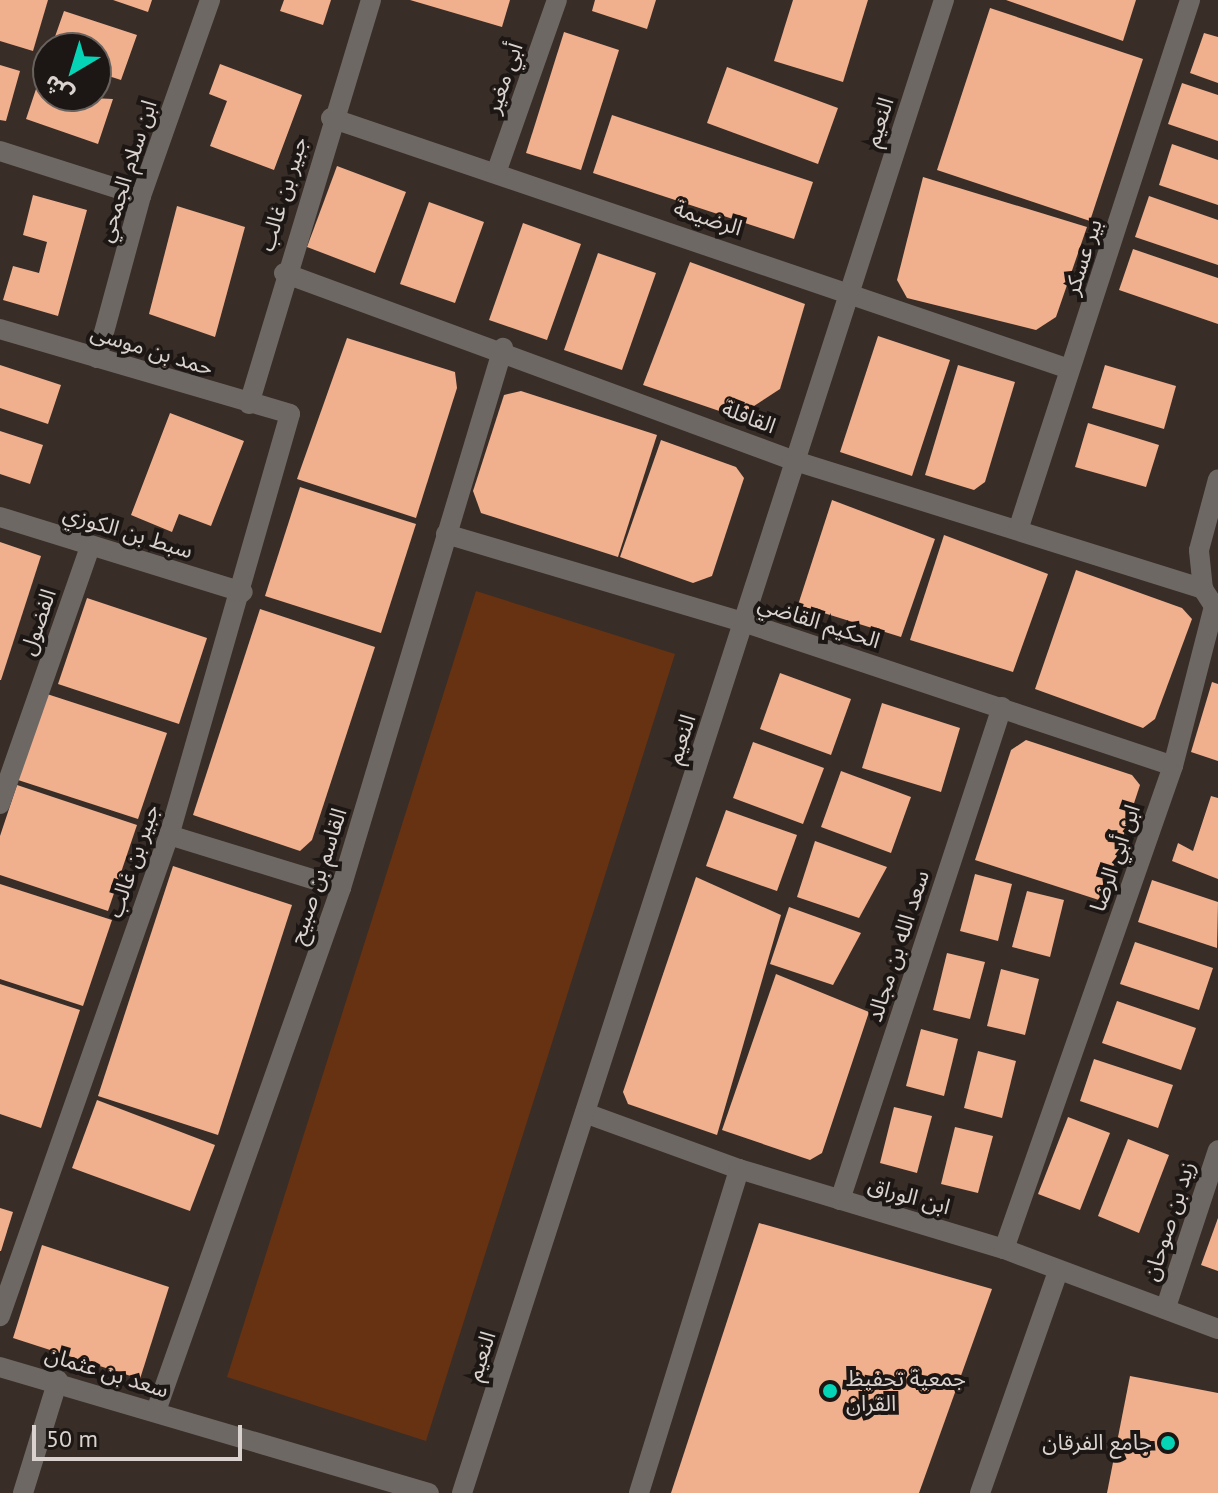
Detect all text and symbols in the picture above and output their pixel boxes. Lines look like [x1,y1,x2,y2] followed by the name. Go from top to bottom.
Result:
[32,32,112,112] north arrow
[480,39,528,117] street label: أبي مغير
[38,69,79,110] text: ش
[859,94,899,150] street label: النعيم
[92,97,162,245] street label: ابن سلام الجمحي
[253,134,313,254] street label: جبير بن غالب
[670,195,746,241] street label: الرضيمة
[1058,216,1108,298] street label: بير عسكر
[88,319,216,381] street label: حمد بن موسى
[718,395,780,439] street label: القافلة
[60,500,196,564] street label: سبط بن الكوزي
[14,585,62,659] street label: الفضول
[755,590,883,654] street label: الحكيم القاضي
[661,711,701,767] street label: النعيم
[101,801,165,921] street label: جبير بن غالب
[1084,801,1146,915] street label: ابن أبي الرضا
[284,805,352,947] street label: القاسم بن صبيح
[861,867,935,1025] street label: سعد الله بن مجالد
[1137,1158,1201,1284] street label: زيد بن صوحان
[865,1172,953,1220] street label: ابن الوراق
[461,1328,501,1384] street label: النعيم
[42,1341,172,1403] street label: سعد بن عثمان
[846,1365,966,1416] place label: جمعية تحفيظ القران
[821,1382,839,1400] marker: جمعية تحفيظ القران
[36,1409,246,1459] scale bar
[46,1423,98,1454] text: 50 m
[1042,1430,1152,1456] place label: جامع الفرقان
[1159,1434,1177,1452] marker: جامع الفرقان

